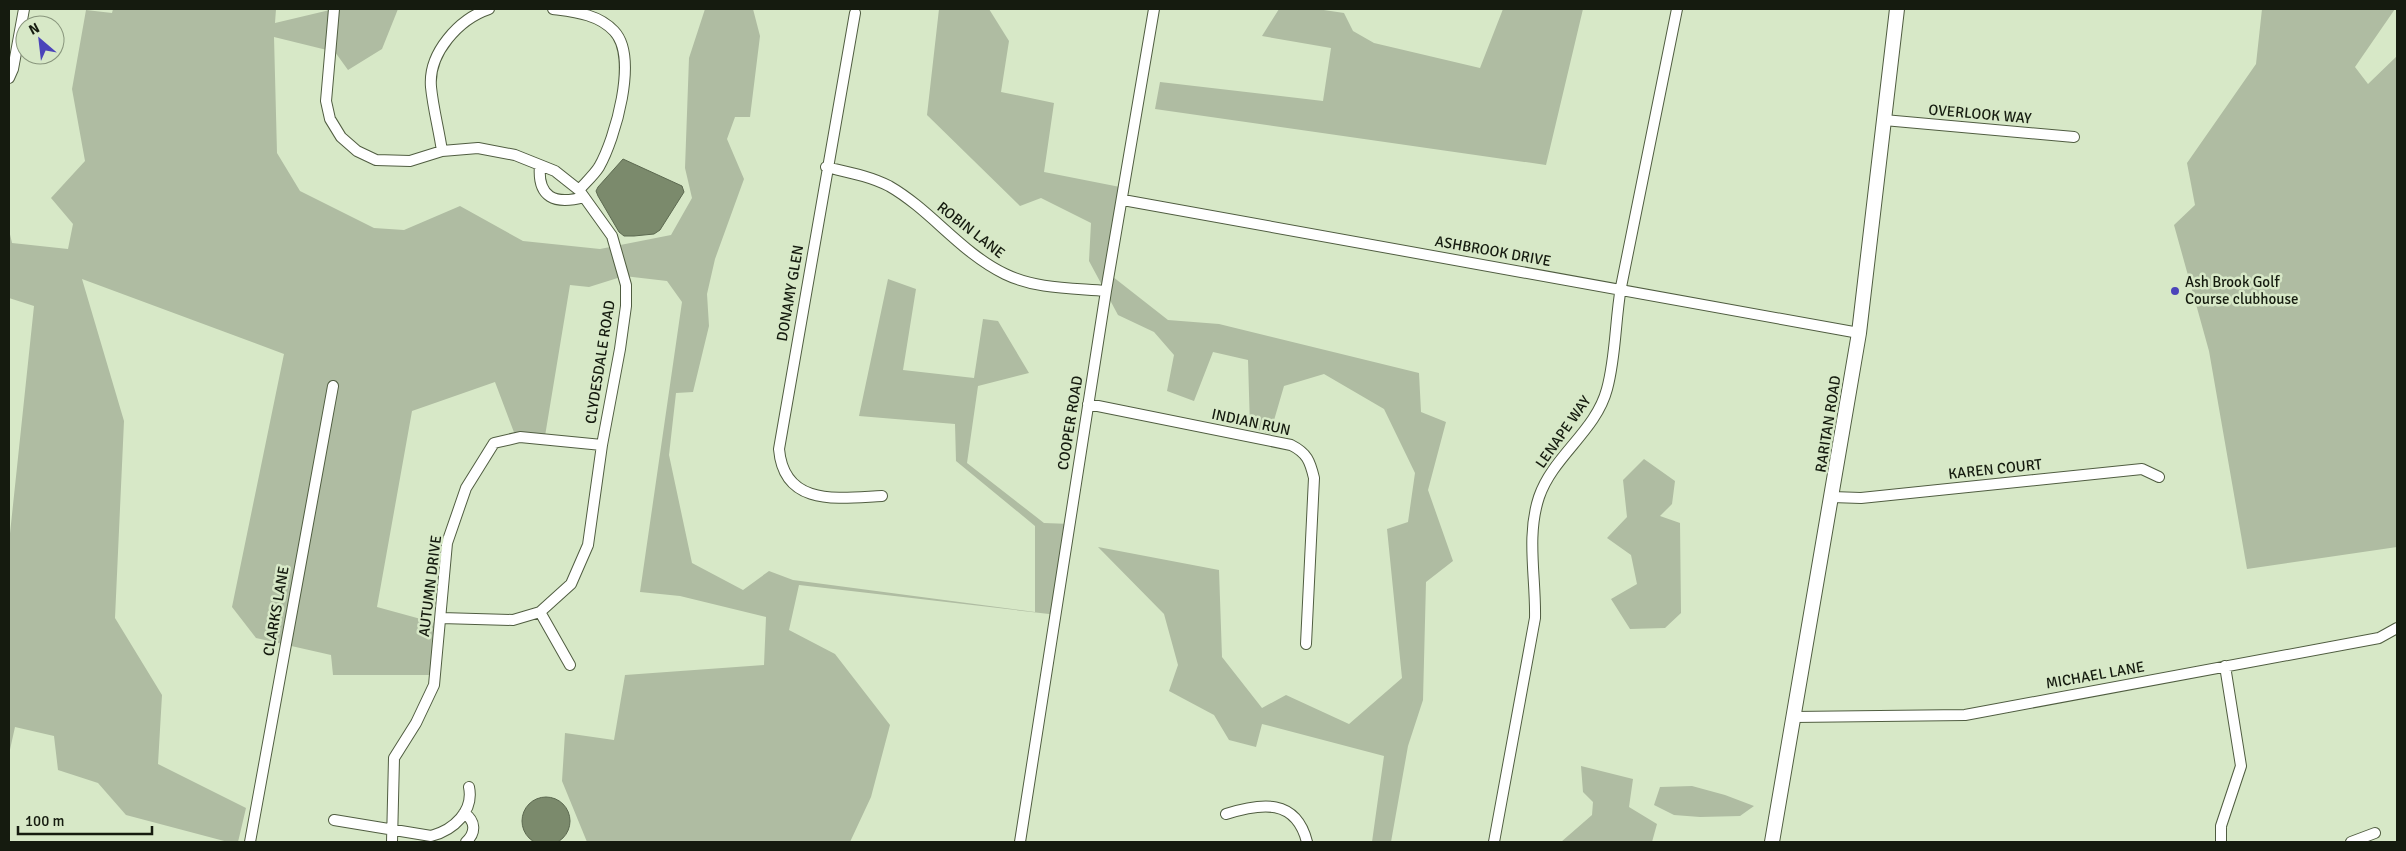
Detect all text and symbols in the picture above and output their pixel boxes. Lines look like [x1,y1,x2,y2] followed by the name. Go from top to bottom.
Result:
[15,15,65,65] north arrow
[26,19,42,39] text: N
[1928,101,2033,128] street label: OVERLOOK WAY
[933,198,1009,262] street label: ROBIN LANE
[1433,232,1553,270] street label: ASHBROOK DRIVE
[773,243,807,343] street label: DONAMY GLEN
[2185,273,2299,308] place label: Ash Brook Golf Course clubhouse
[2169,285,2181,297] marker: Ash Brook Golf Course clubhouse
[581,299,619,425] street label: CLYDESDALE ROAD
[1054,374,1086,472] street label: COOPER ROAD
[1811,374,1845,474] street label: RARITAN ROAD
[1532,392,1595,472] street label: LENAPE WAY
[1210,405,1292,439] street label: INDIAN RUN
[1947,455,2043,483] street label: KAREN COURT
[415,534,445,638] street label: AUTUMN DRIVE
[259,565,293,657] street label: CLARKS LANE
[2044,657,2146,693] street label: MICHAEL LANE
[18,804,151,836] scale bar
[25,812,65,830] text: 100 m

